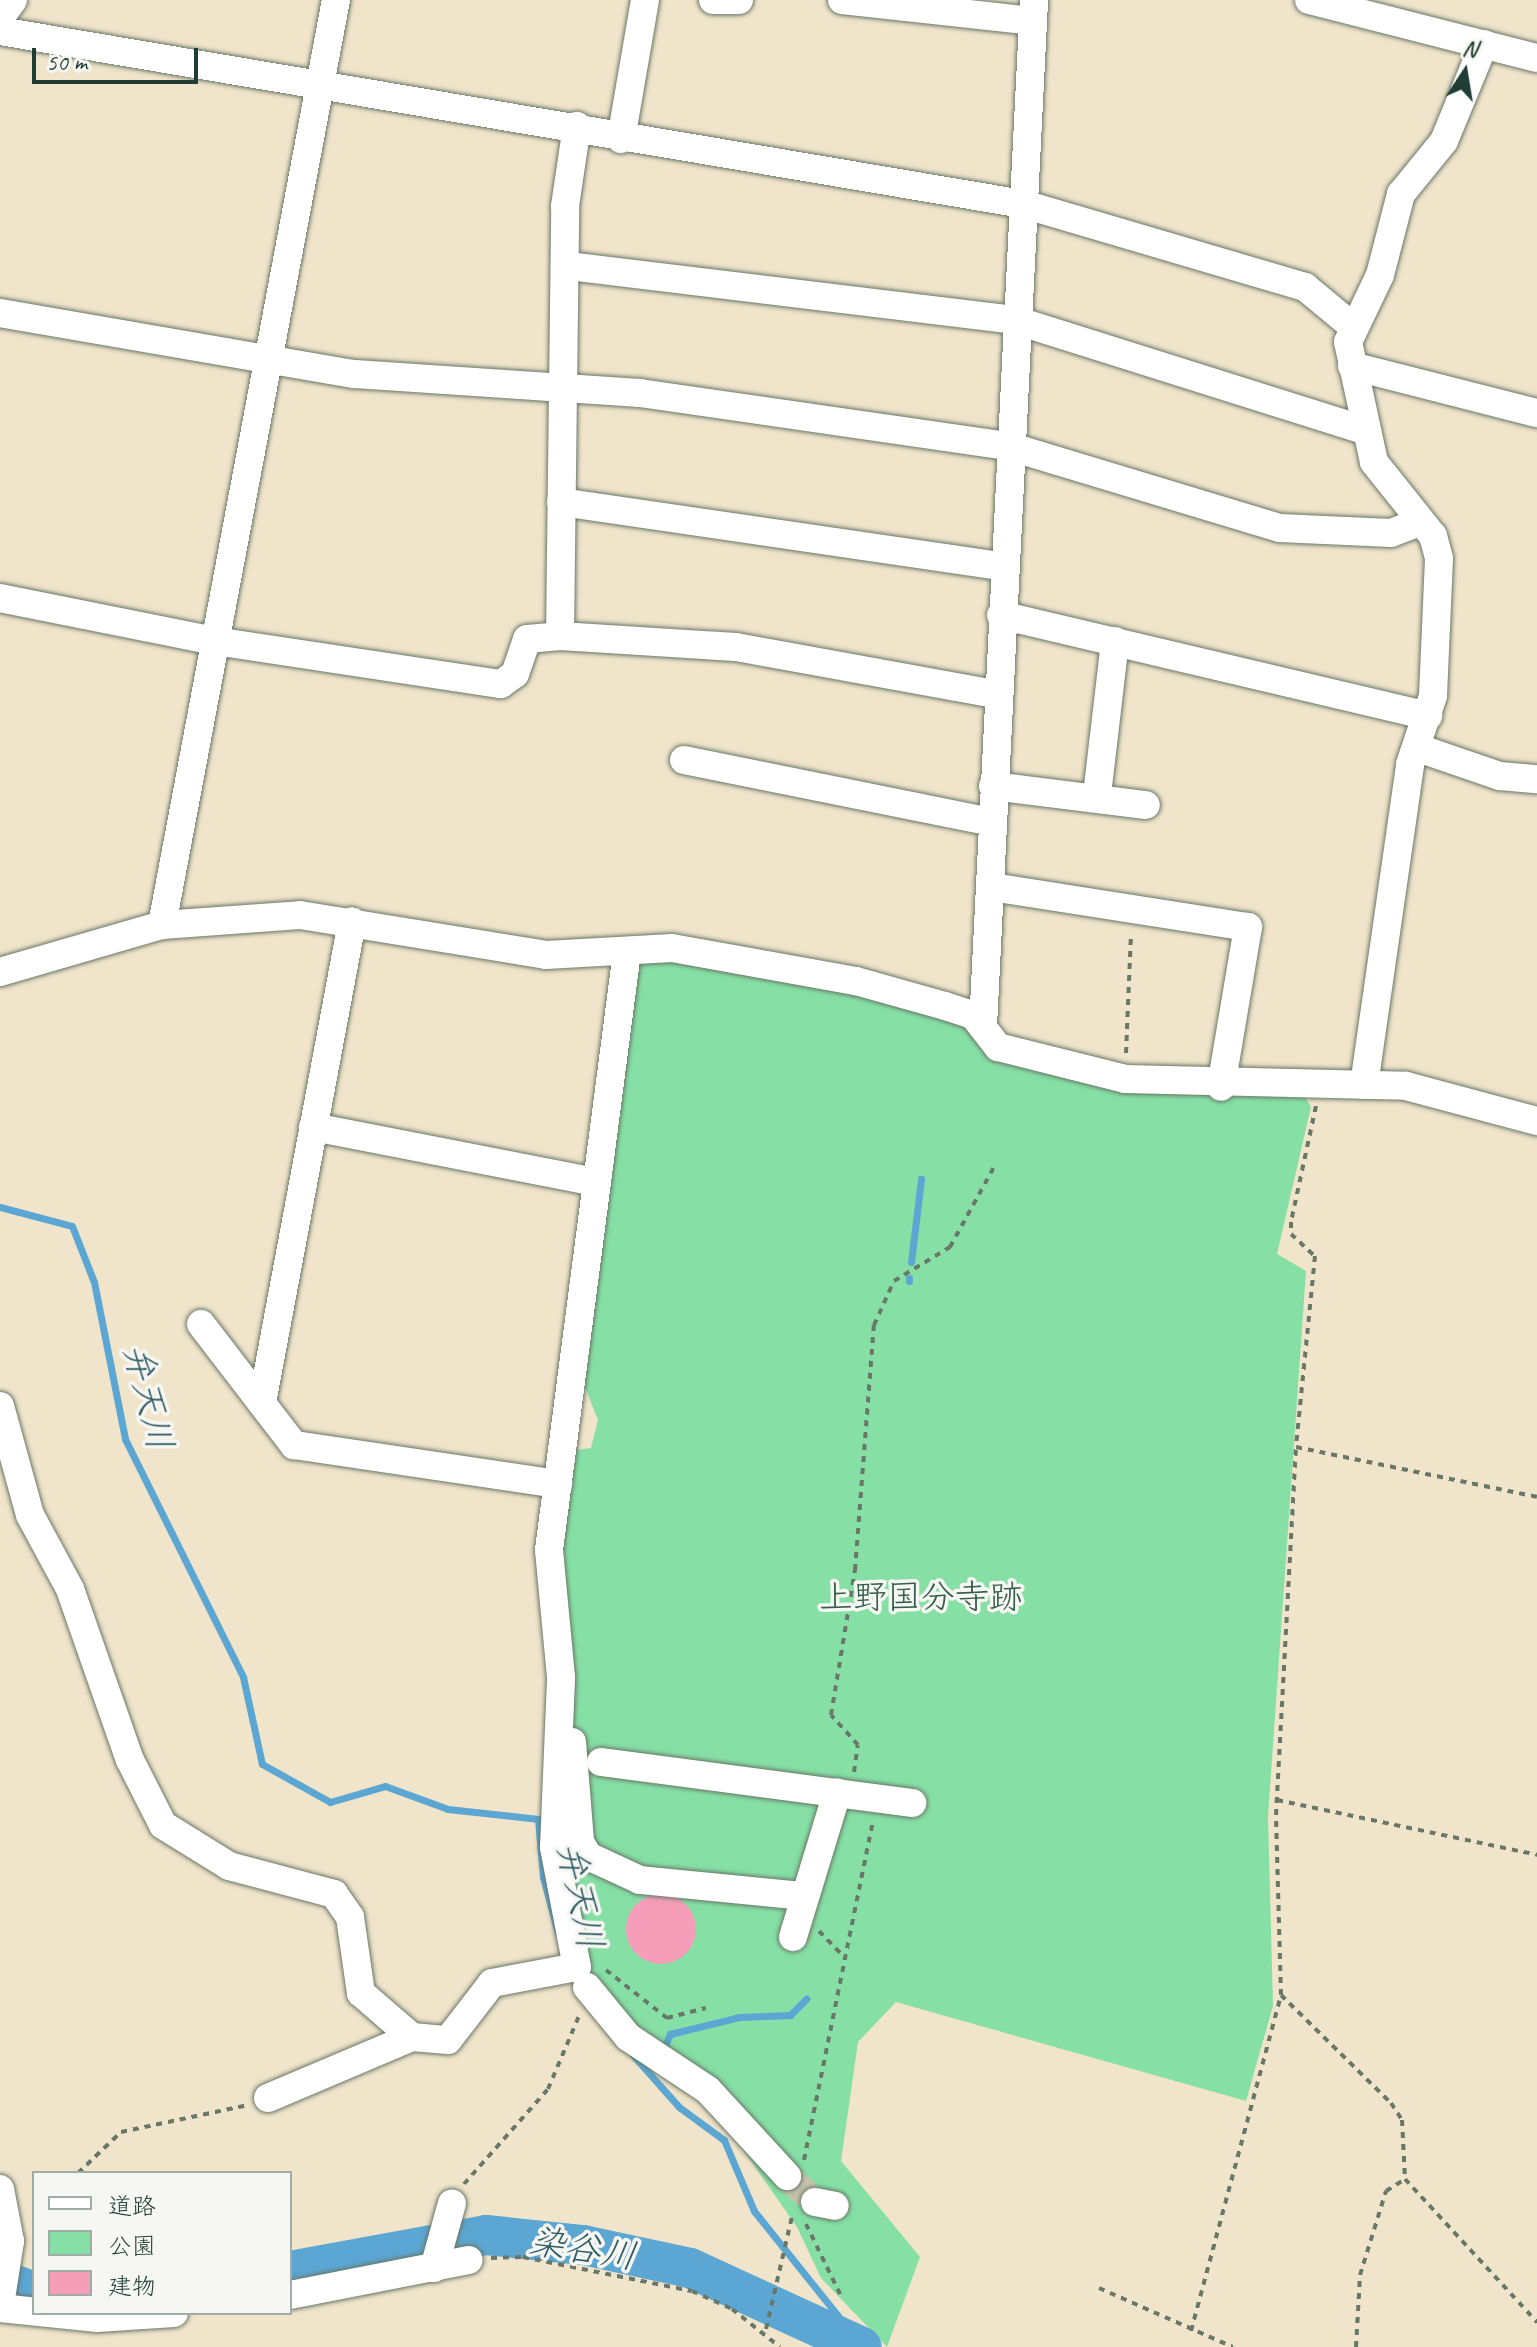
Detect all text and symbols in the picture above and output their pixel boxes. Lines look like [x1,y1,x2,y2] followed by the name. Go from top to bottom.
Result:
[36,32,202,82] scale bar
[1425,32,1505,112] north arrow
[1460,33,1480,64] text: N
[46,47,87,77] text: 50 m
[114,1339,182,1455] water label: 弁天川
[819,1577,1023,1617] park label: 上野国分寺跡
[548,1839,612,1953] water label: 弁天川
[32,2171,292,2315] legend
[108,2191,156,2221] text: 道路
[526,2219,640,2279] water label: 染谷川
[108,2231,156,2261] text: 公園
[108,2271,156,2301] text: 建物

